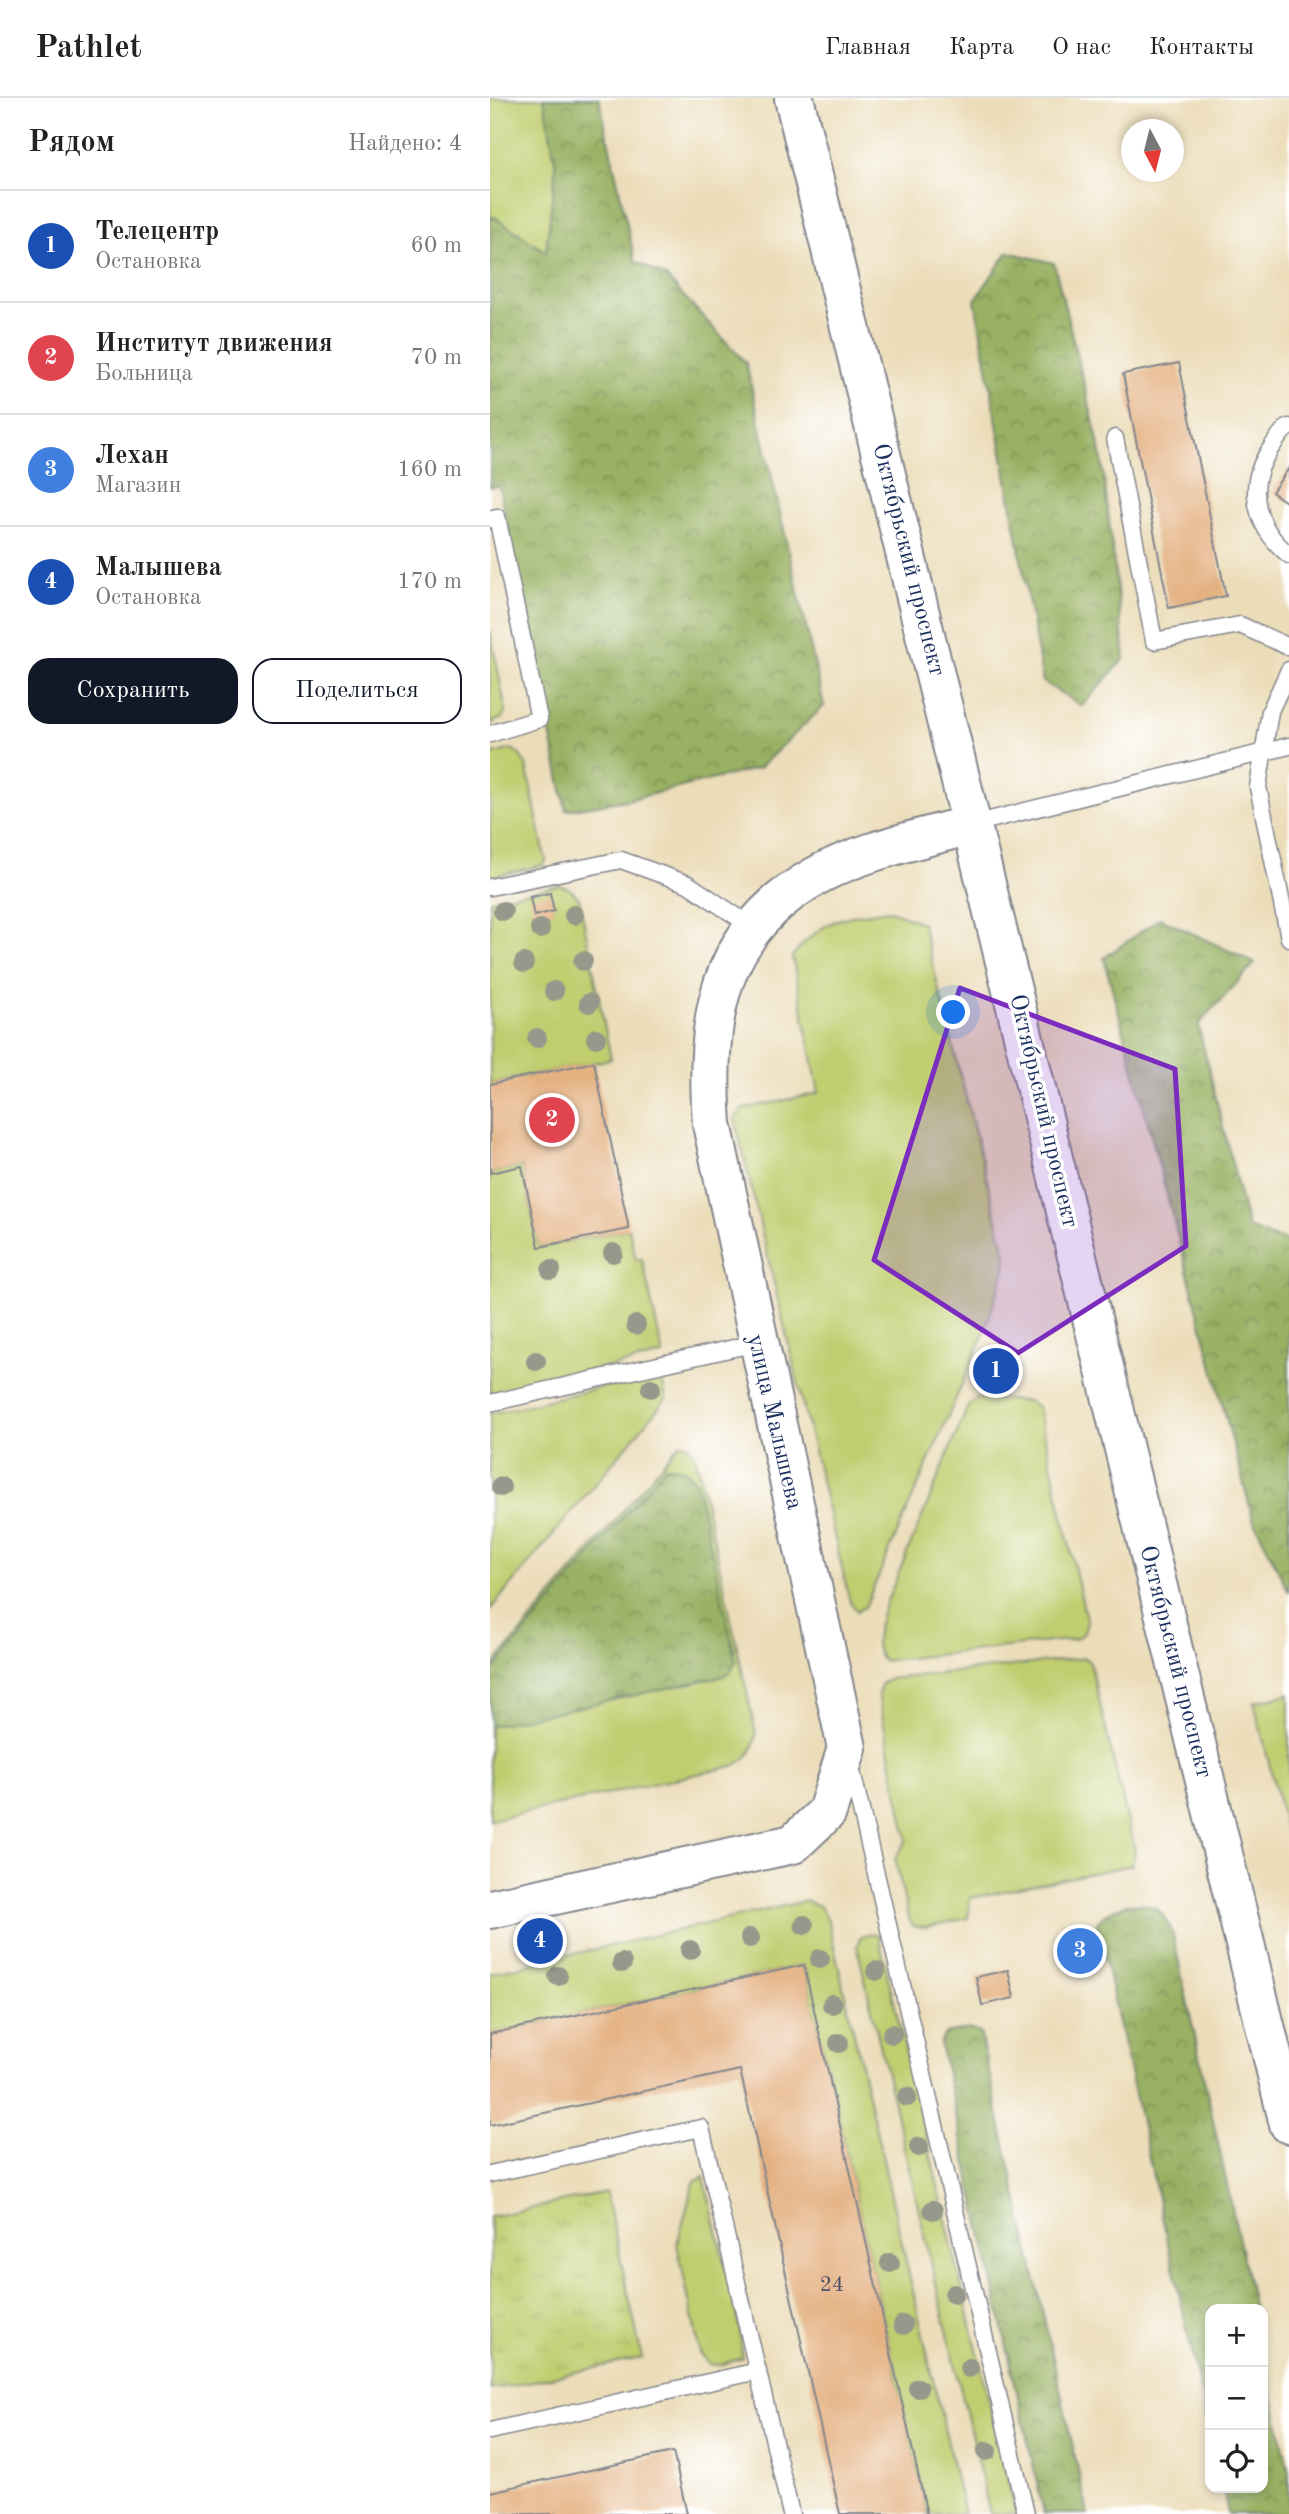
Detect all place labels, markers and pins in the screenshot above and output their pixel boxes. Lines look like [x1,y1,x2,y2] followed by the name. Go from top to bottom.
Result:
[529,1094,575,1146] pin: 2
[973,1345,1019,1397] pin: 1
[517,1915,563,1967] pin: 4
[1057,1925,1103,1977] pin: 3

